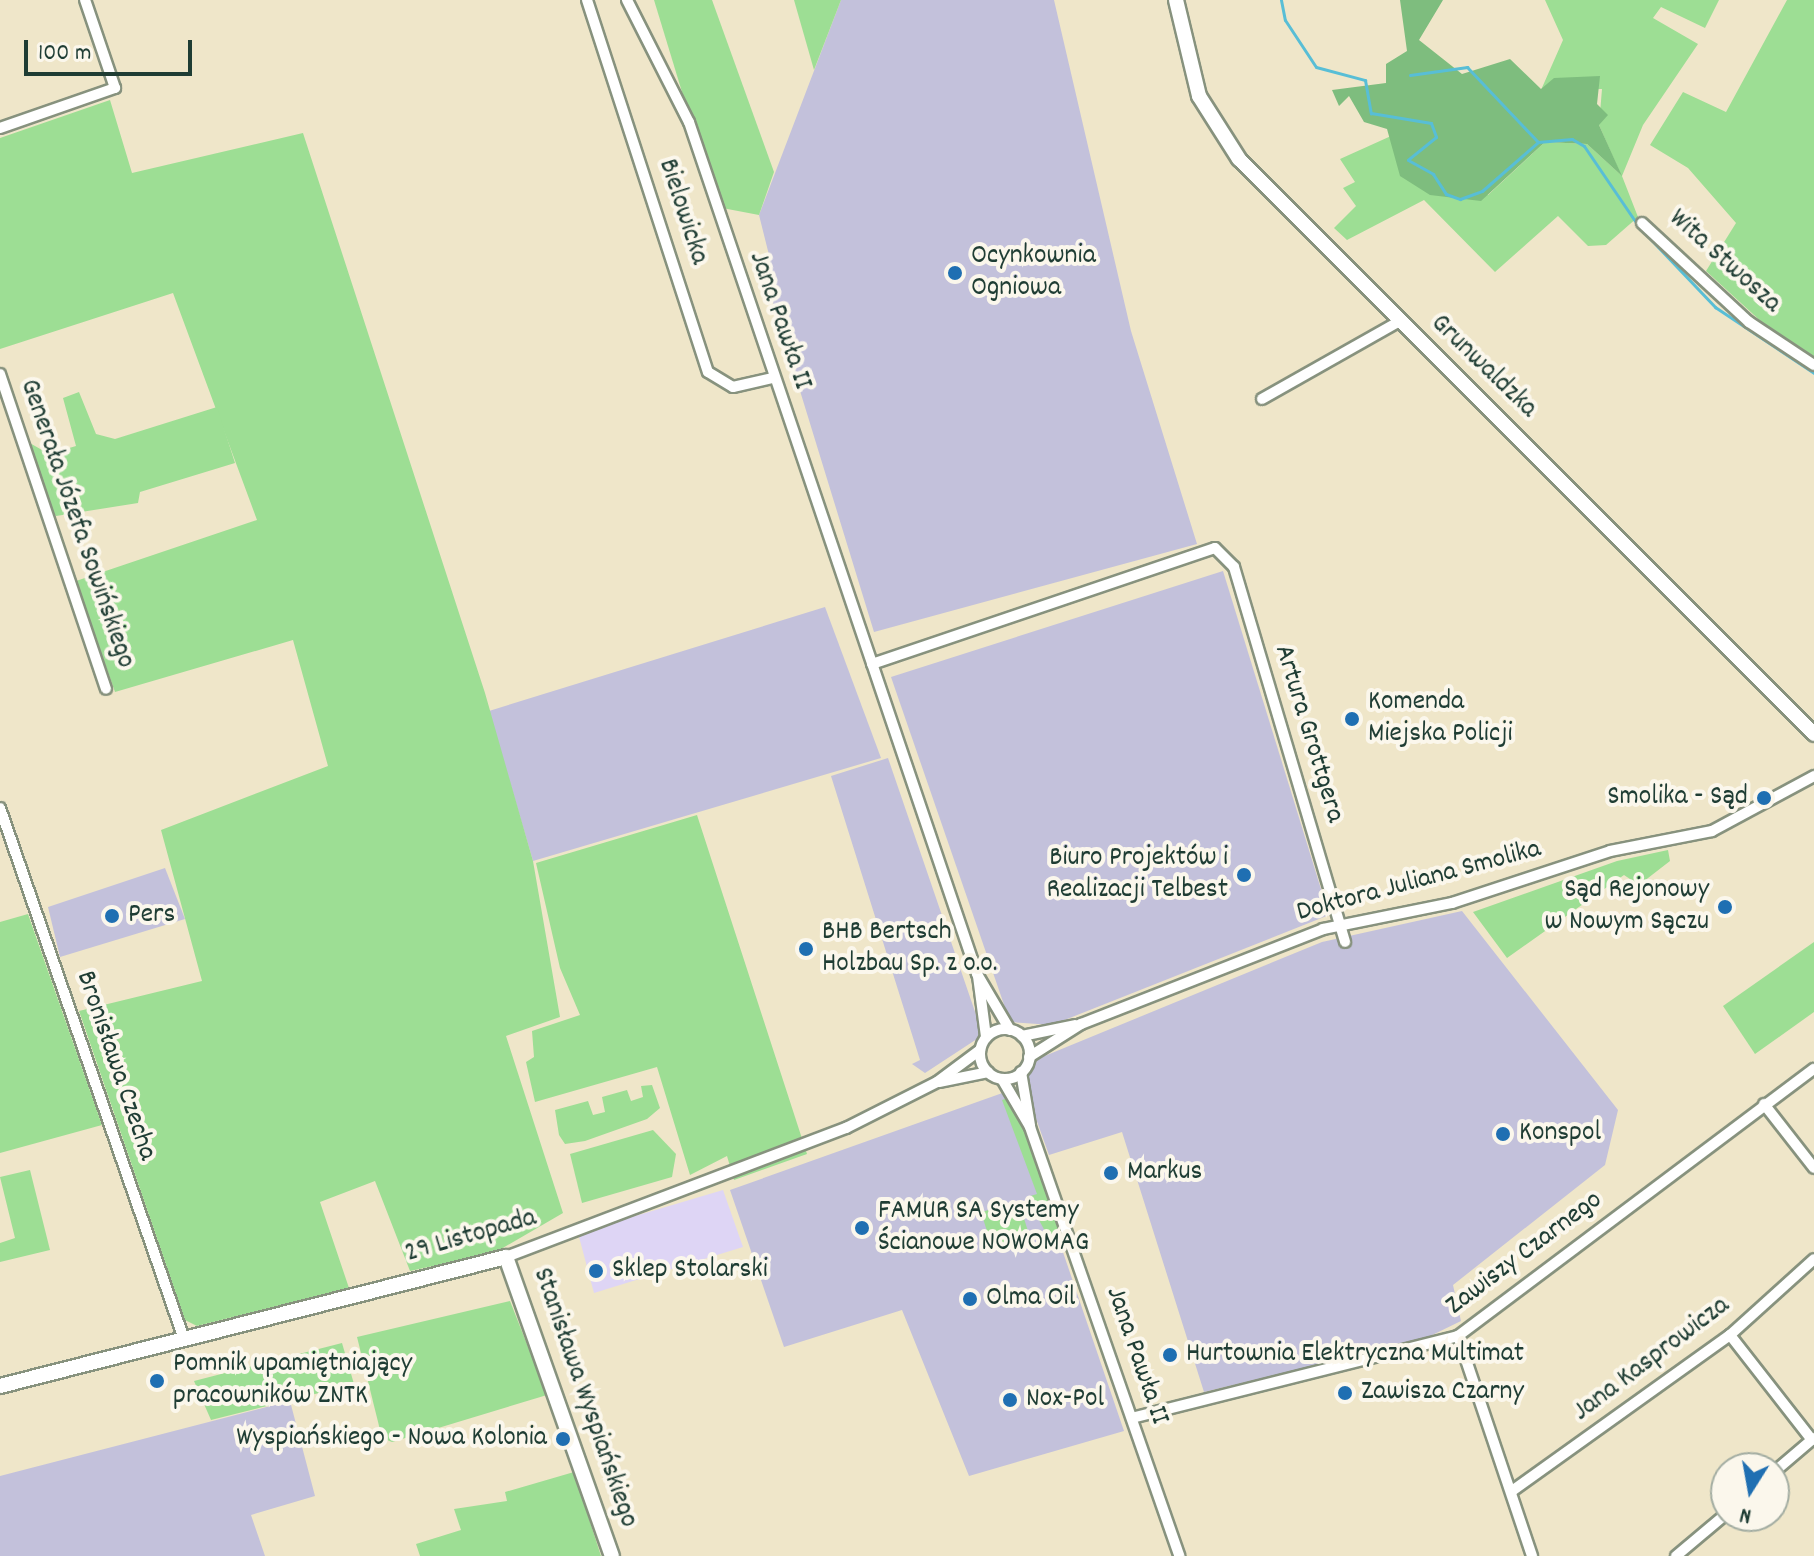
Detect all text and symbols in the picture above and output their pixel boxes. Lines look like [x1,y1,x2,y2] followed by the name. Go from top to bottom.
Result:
[28,24,196,74] scale bar
[38,37,91,71] text: 100 m
[649,155,715,269] street label: Bielowicka
[1661,203,1787,321] street label: Wita Stwosza
[971,240,1096,306] place label: Ocynkownia Ogniowa
[740,248,818,394] street label: Jana Pawła II
[946,264,964,282] marker: Ocynkownia Ogniowa
[1423,308,1543,426] street label: Grunwaldzka
[11,375,141,673] street label: Generała Józefa Sowińskiego
[1265,641,1351,827] street label: Artura Grottgera
[1368,686,1513,752] place label: Komenda Miejska Policji
[1343,710,1361,728] marker: Komenda Miejska Policji
[1607,781,1748,815] place label: Smolika - Sąd
[1755,789,1773,807] marker: Smolika - Sąd
[1293,833,1545,931] street label: Doktora Juliana Smolika
[1046,842,1228,908] place label: Biuro Projektów i Realizacji Telbest
[1235,866,1253,884] marker: Biuro Projektów i Realizacji Telbest
[1545,874,1709,940] place label: Sąd Rejonowy w Nowym Sączu
[1716,898,1734,916] marker: Sąd Rejonowy w Nowym Sączu
[128,899,175,933] place label: Pers
[103,907,121,925] marker: Pers
[822,916,997,982] place label: BHB Bertsch Holzbau Sp. z o.o.
[797,940,815,958] marker: BHB Bertsch Holzbau Sp. z o.o.
[67,967,163,1165] street label: Bronisława Czecha
[1519,1117,1601,1151] place label: Konspol
[1494,1125,1512,1143] marker: Konspol
[1127,1156,1202,1190] place label: Markus
[1102,1164,1120,1182] marker: Markus
[1440,1184,1610,1324] street label: Zawiszy Czarnego
[878,1195,1089,1261] place label: FAMUR SA Systemy Ścianowe NOWOMAG
[402,1202,540,1272] street label: 29 Listopada
[853,1219,871,1237] marker: FAMUR SA Systemy Ścianowe NOWOMAG
[612,1254,768,1288] place label: Sklep Stolarski
[587,1262,605,1280] marker: Sklep Stolarski
[524,1264,644,1532] street label: Stanisława Wyspiańskiego
[986,1282,1075,1316] place label: Olma Oil
[1097,1283,1175,1429] street label: Jana Pawła II
[961,1290,979,1308] marker: Olma Oil
[1567,1290,1737,1430] street label: Jana Kasprowicza
[1186,1338,1524,1372] place label: Hurtownia Elektryczna Multimat
[1161,1346,1179,1364] marker: Hurtownia Elektryczna Multimat
[173,1348,412,1414] place label: Pomnik upamiętniający pracowników ZNTK
[148,1372,166,1390] marker: Pomnik upamiętniający pracowników ZNTK
[1361,1376,1524,1410] place label: Zawisza Czarny
[1026,1383,1104,1417] place label: Nox-Pol
[1336,1384,1354,1402] marker: Zawisza Czarny
[1001,1391,1019,1409] marker: Nox-Pol
[236,1422,547,1456] place label: Wyspiańskiego - Nowa Kolonia
[554,1430,572,1448] marker: Wyspiańskiego - Nowa Kolonia
[1710,1452,1790,1532] north arrow
[1737,1498,1754,1530] text: N

